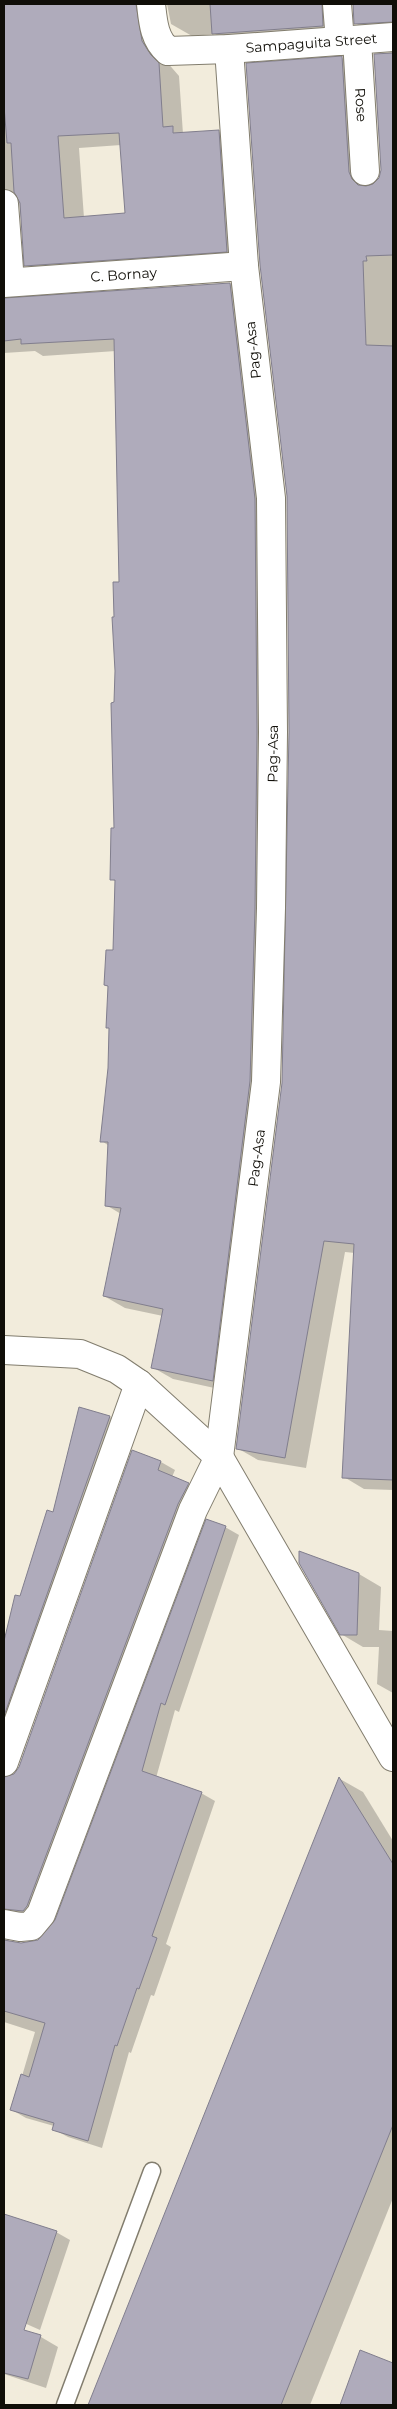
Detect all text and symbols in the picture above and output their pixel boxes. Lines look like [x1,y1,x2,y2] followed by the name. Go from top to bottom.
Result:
[245,29,378,57] street label: Sampaguita Street
[351,87,371,123] street label: Rose
[90,263,158,286] street label: C. Bornay
[241,320,265,380] street label: Pag-Asa
[263,725,282,783] street label: Pag-Asa
[244,1128,269,1188] street label: Pag-Asa

